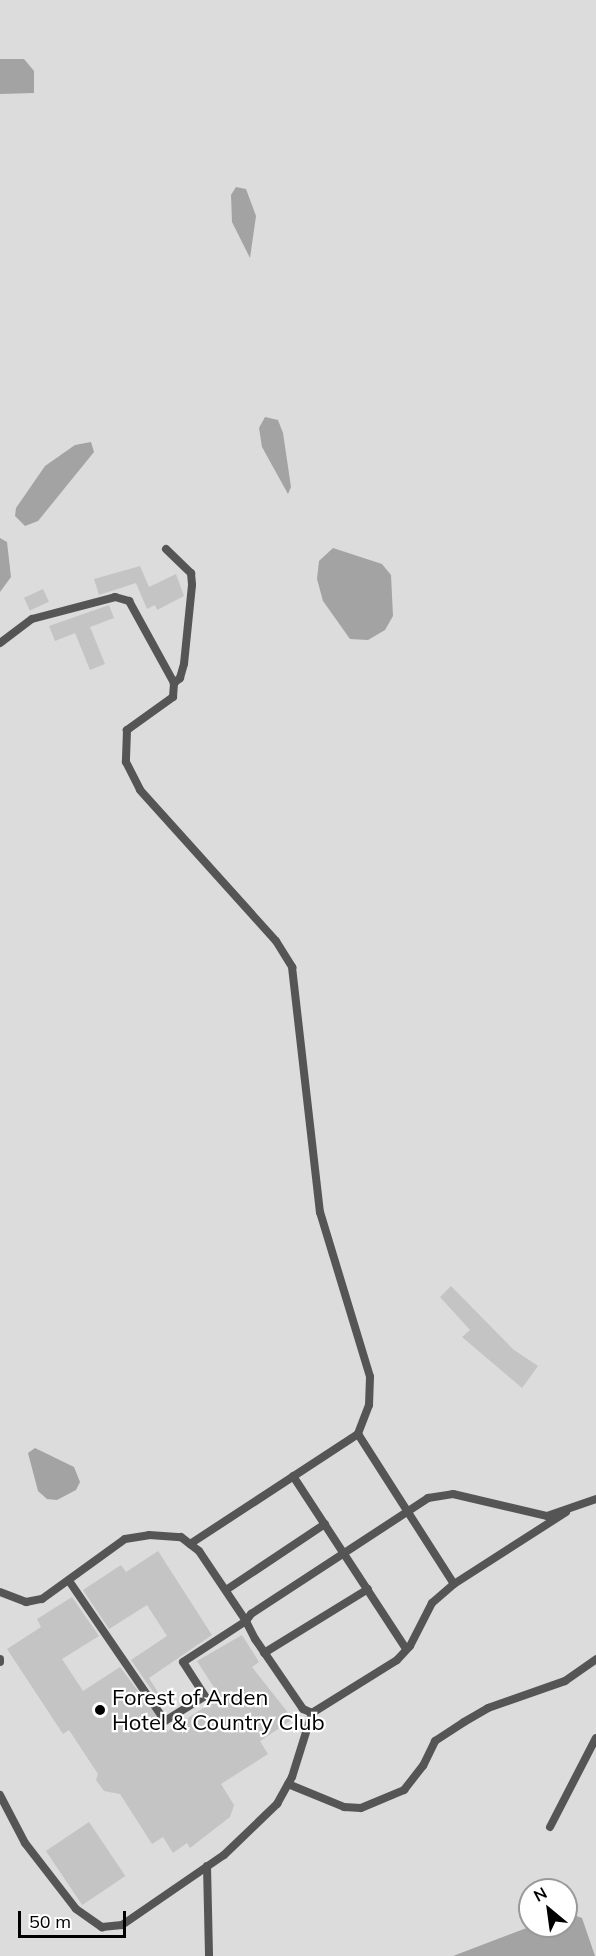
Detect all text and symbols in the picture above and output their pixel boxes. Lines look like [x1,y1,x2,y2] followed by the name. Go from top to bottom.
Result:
[112,1684,325,1736] place label: Forest of Arden Hotel & Country Club
[93,1703,107,1717] marker: Forest of Arden Hotel & Country Club
[518,1878,578,1938] north arrow
[530,1882,550,1906] text: N
[21,1899,129,1937] scale bar
[29,1910,71,1933] text: 50 m

